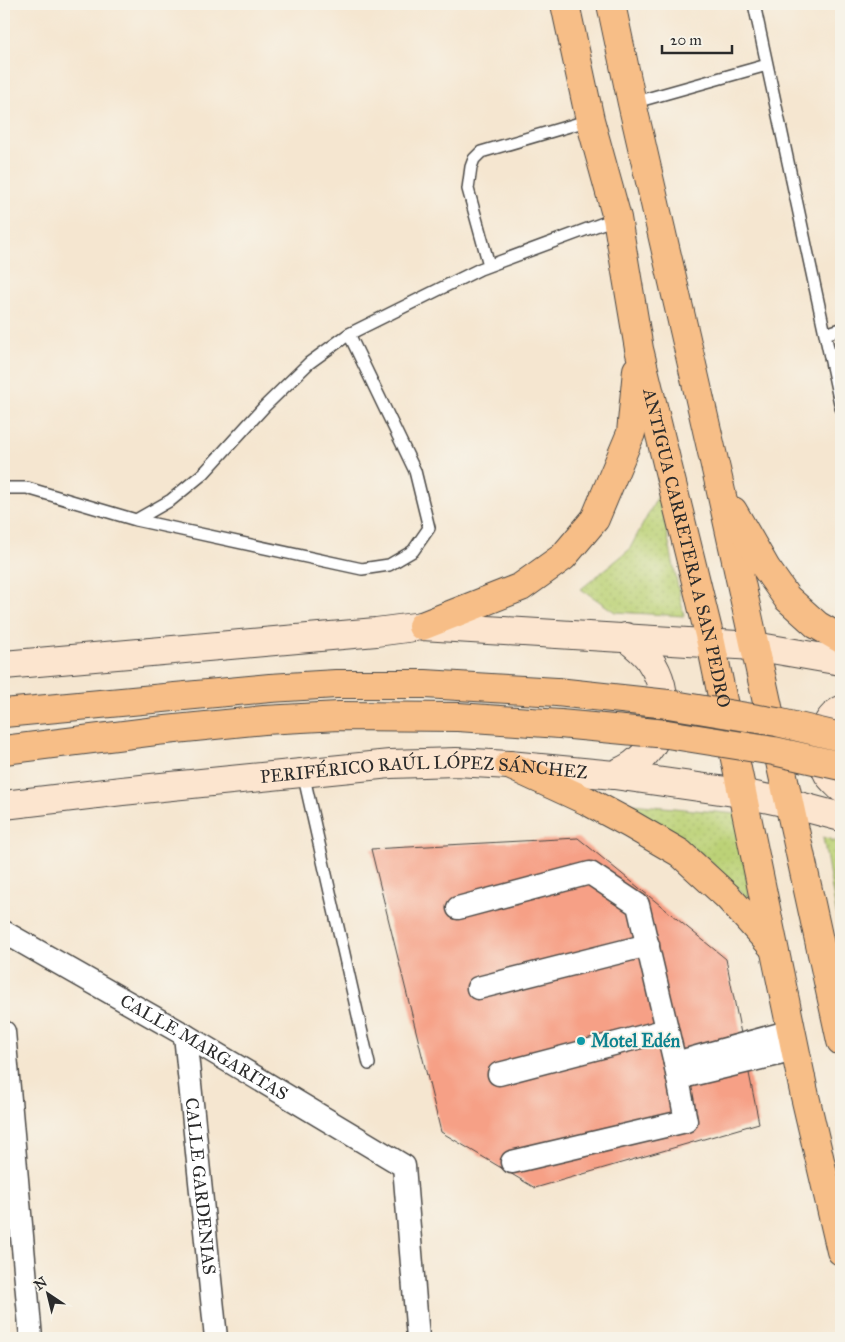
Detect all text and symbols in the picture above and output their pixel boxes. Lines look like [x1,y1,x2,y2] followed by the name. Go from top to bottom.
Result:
[662,22,732,54] scale bar
[670,31,702,49] text: 20 m
[638,385,735,710] street label: ANTIGUA CARRETERA A SAN PEDRO
[259,749,589,788] street label: PERIFÉRICO RAÚL LÓPEZ SÁNCHEZ
[116,989,292,1105] street label: CALLE MARGARITAS
[591,1030,681,1052] place label: Motel Edén
[575,1035,587,1047] marker: Motel Edén
[180,1096,220,1276] street label: CALLE GARDENIAS
[22,1270,72,1320] north arrow
[31,1273,51,1294] text: N

